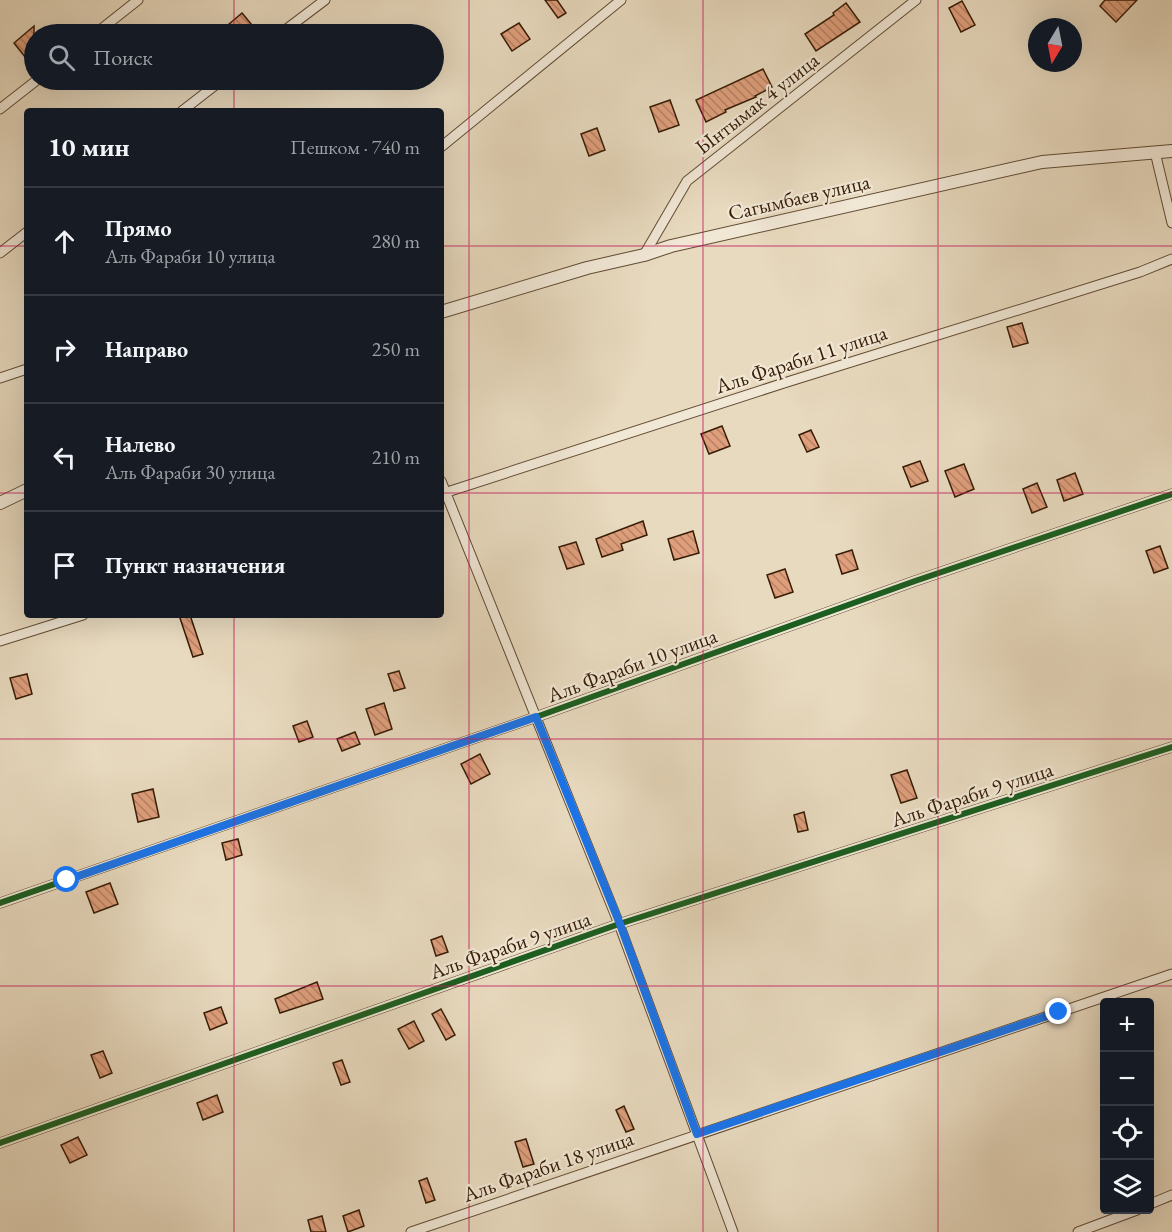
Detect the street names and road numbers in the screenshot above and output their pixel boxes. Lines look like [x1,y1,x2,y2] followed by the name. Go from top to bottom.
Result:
[690,46,825,160] street label: Ынтымак 4 улица
[725,167,873,226] street label: Сагымбаев улица
[711,318,891,400] street label: Аль Фараби 11 улица
[542,622,721,709] street label: Аль Фараби 10 улица
[887,755,1057,833] street label: Аль Фараби 9 улица
[425,905,595,986] street label: Аль Фараби 9 улица
[458,1124,638,1208] street label: Аль Фараби 18 улица

